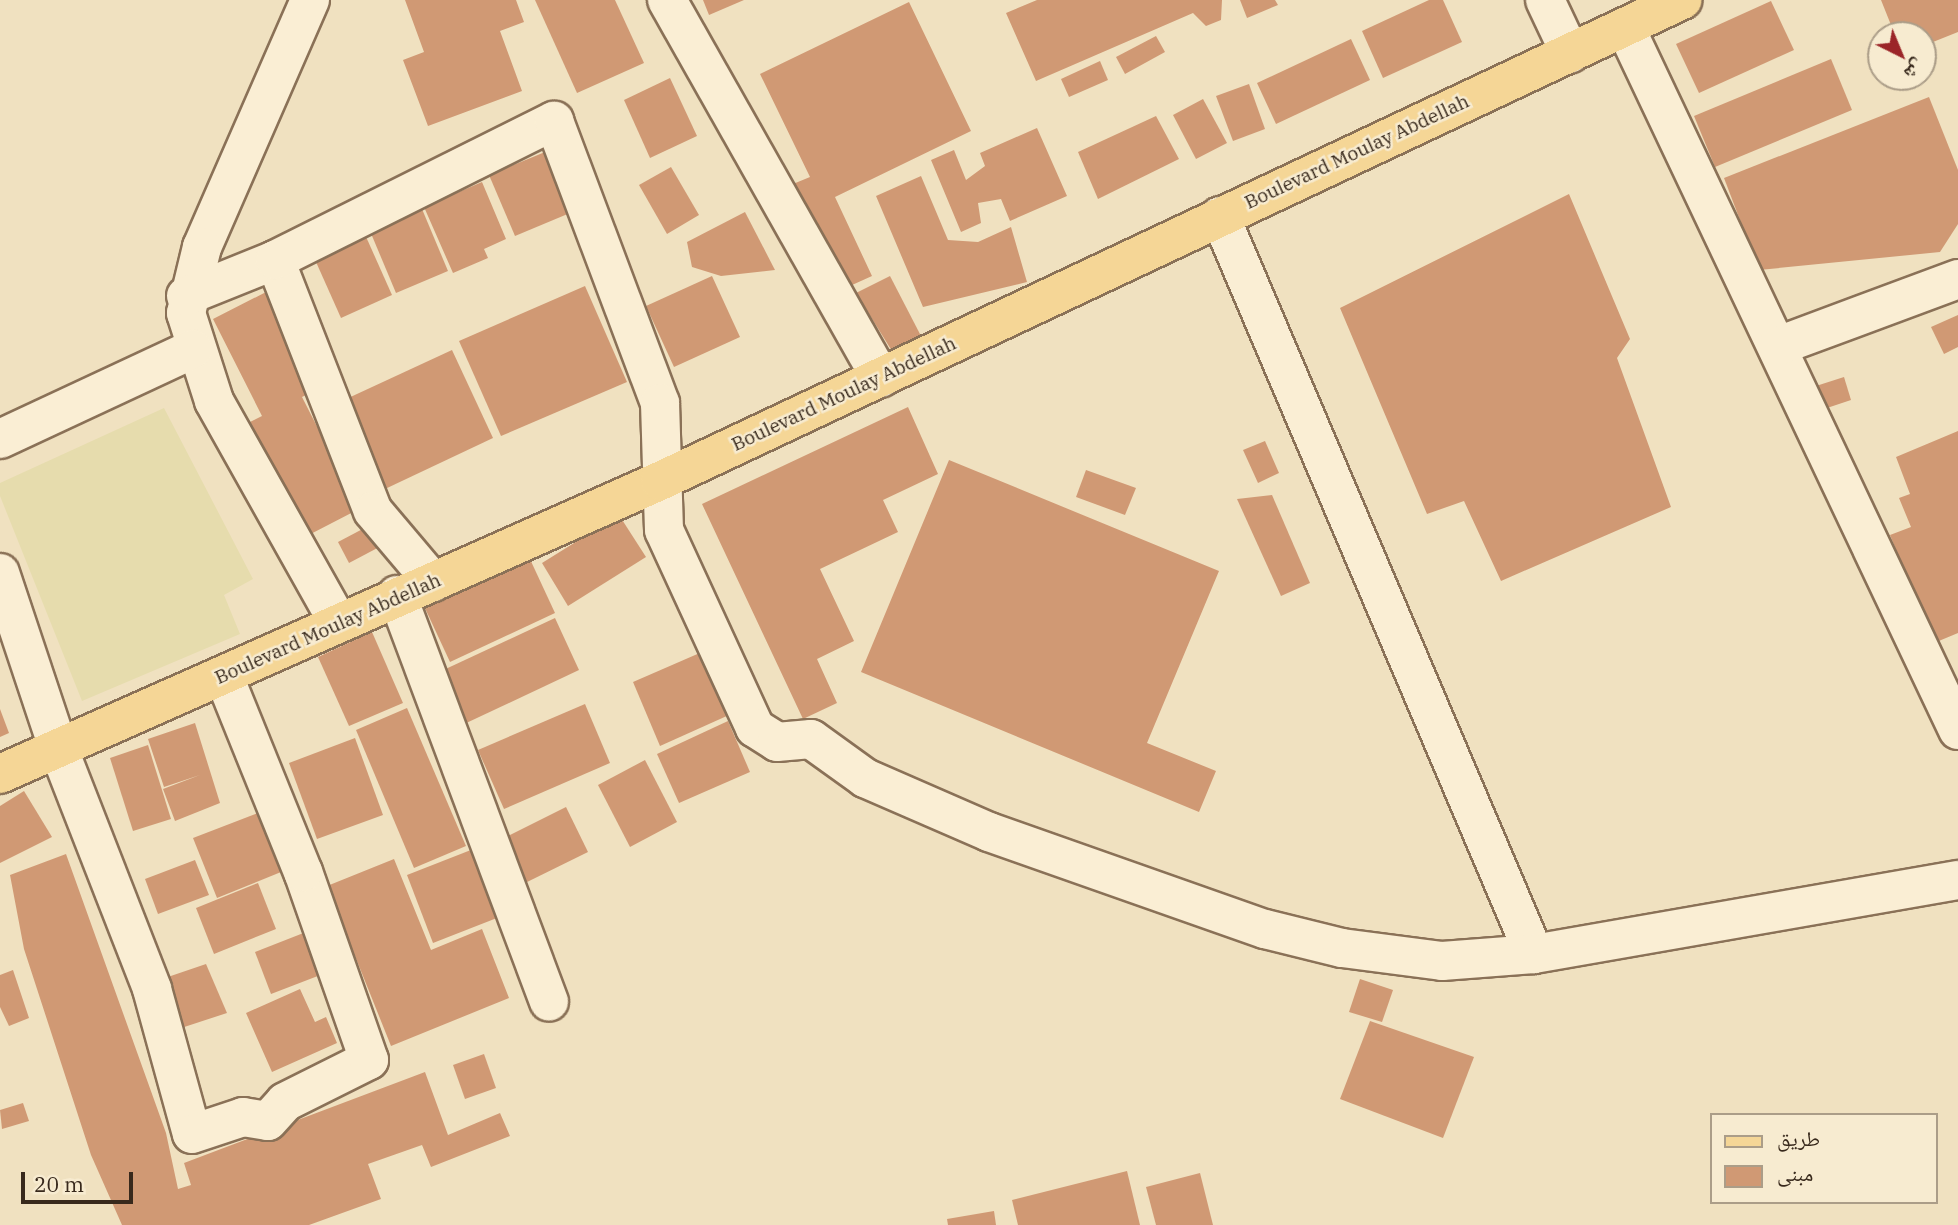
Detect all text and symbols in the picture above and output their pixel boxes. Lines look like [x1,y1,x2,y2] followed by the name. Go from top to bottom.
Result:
[1867,21,1937,91] north arrow
[1899,54,1931,86] text: ش
[1241,90,1473,214] street label: Boulevard Moulay Abdellah
[728,332,960,456] street label: Boulevard Moulay Abdellah
[211,569,445,689] street label: Boulevard Moulay Abdellah
[1710,1113,1937,1204] legend
[1777,1124,1820,1152] text: طريق
[24,1158,136,1202] scale bar
[1777,1159,1813,1187] text: مبنى
[34,1170,84,1198] text: 20 m

